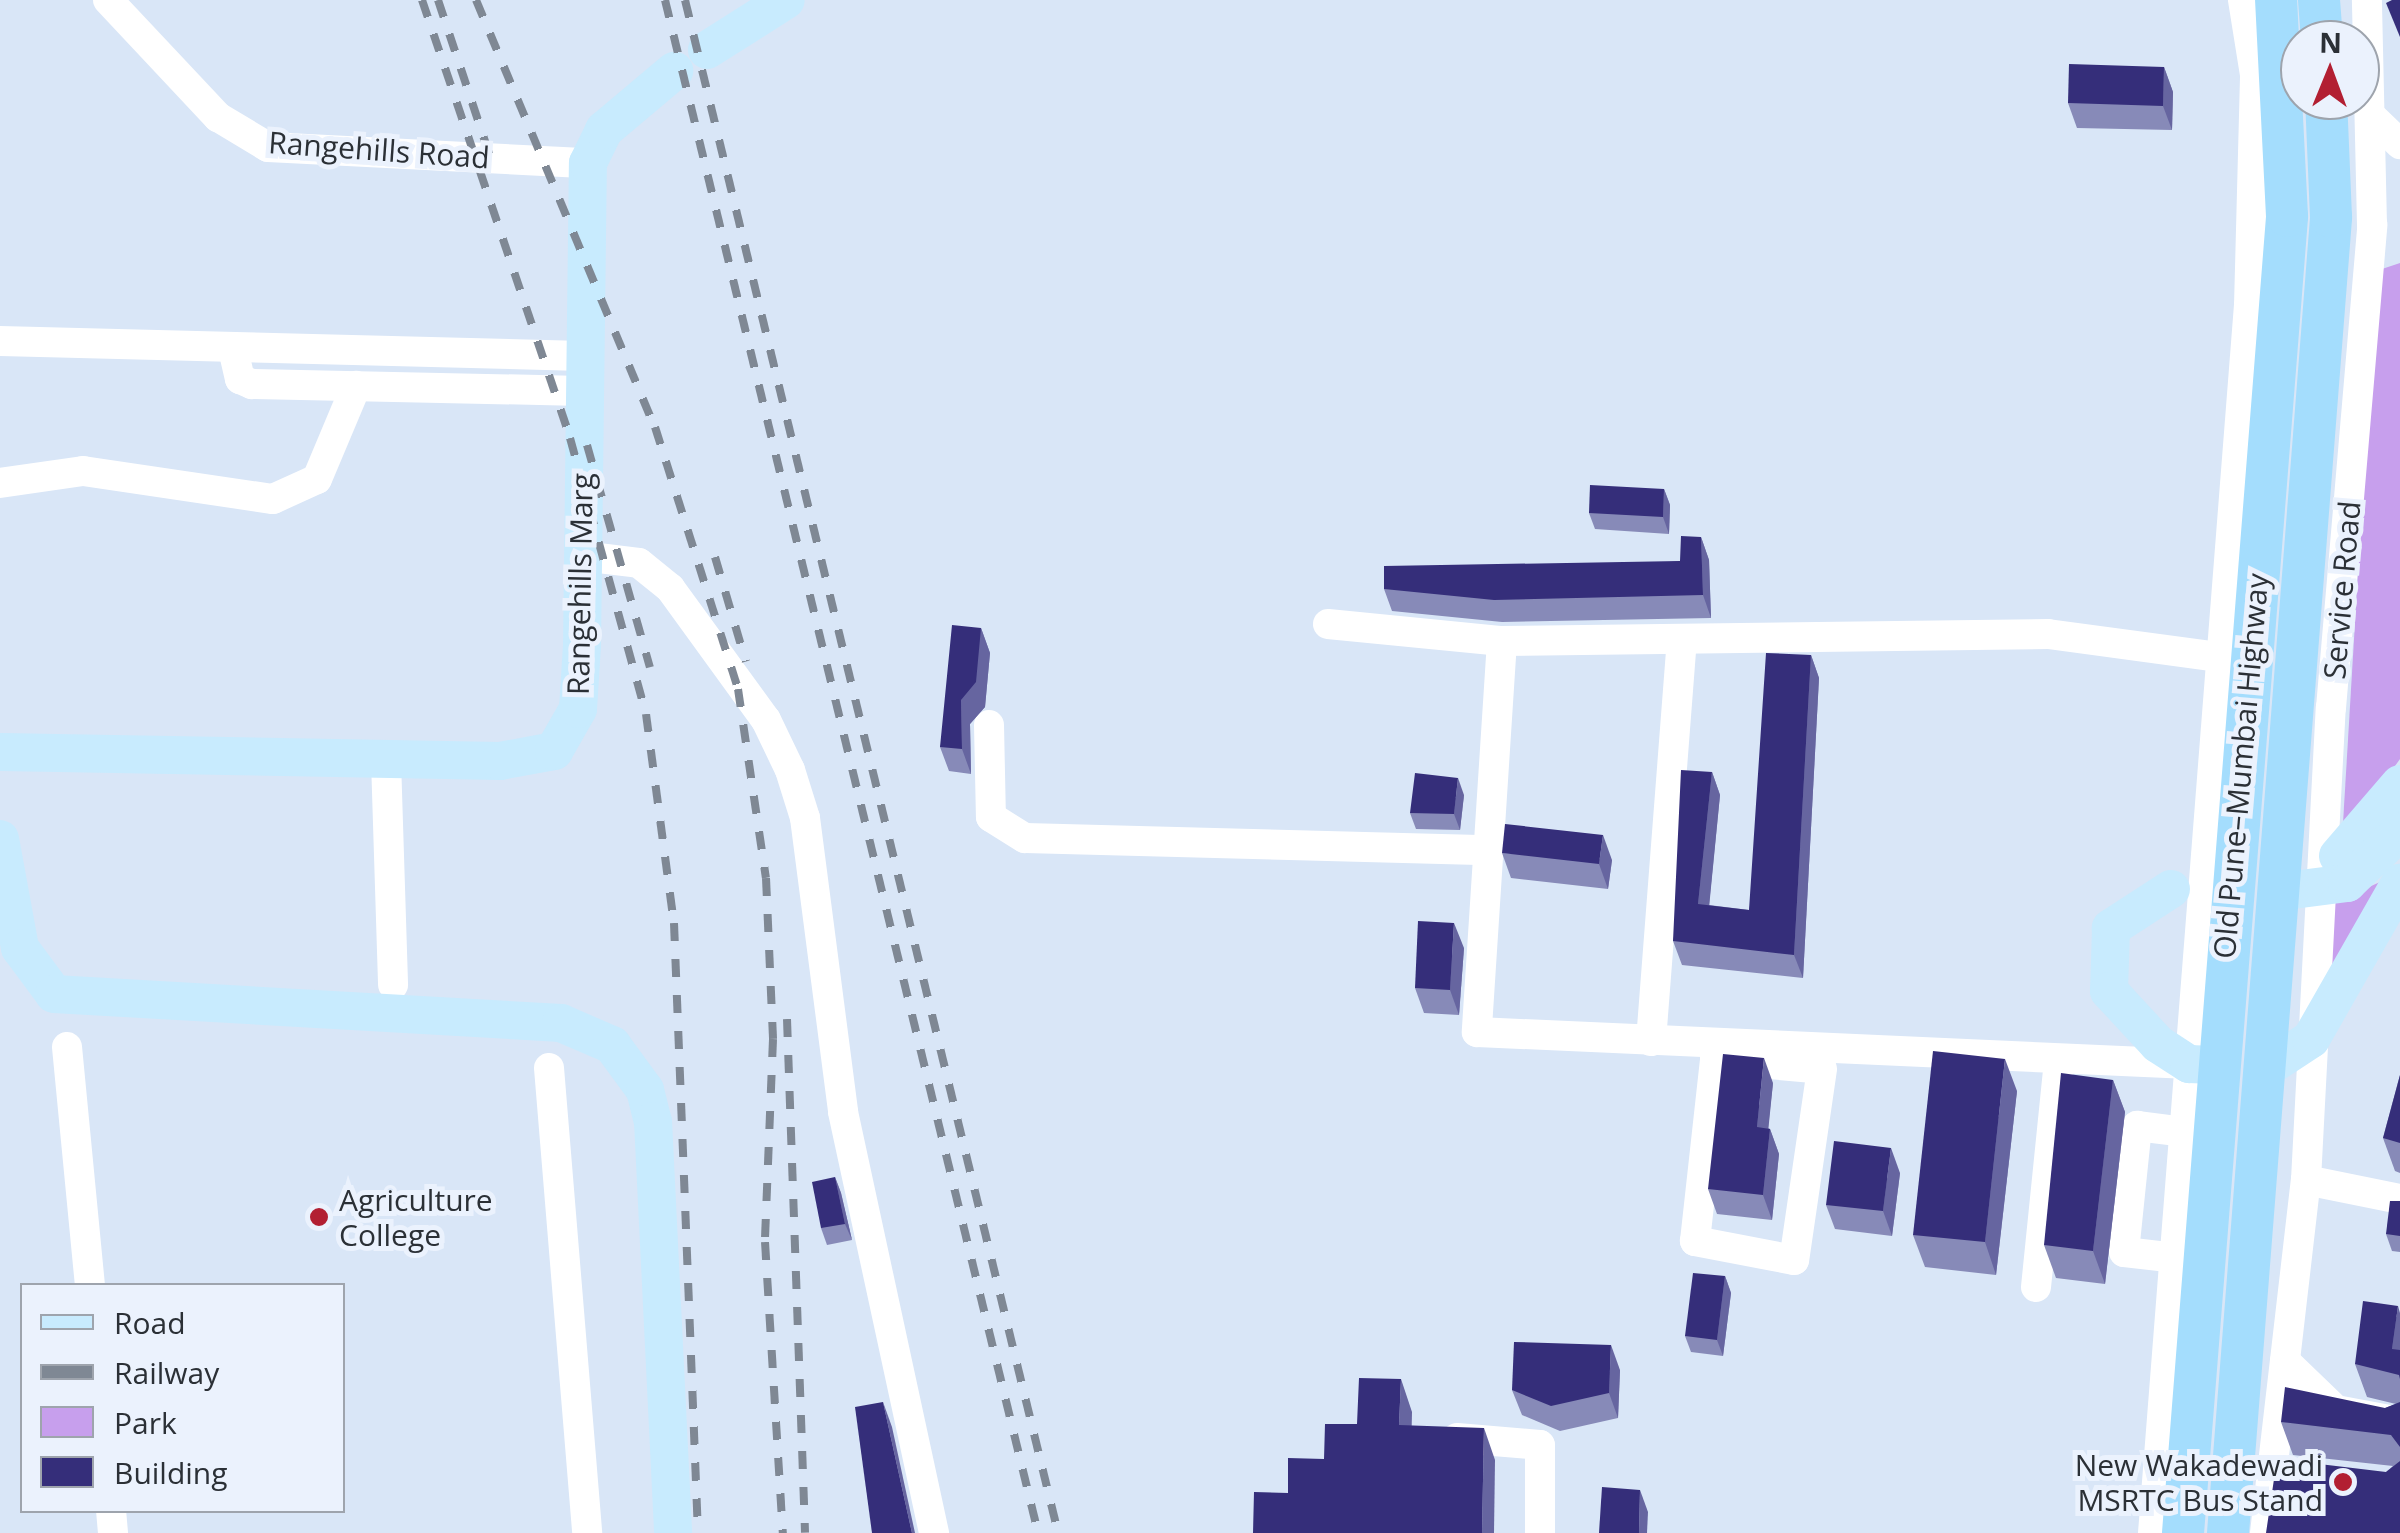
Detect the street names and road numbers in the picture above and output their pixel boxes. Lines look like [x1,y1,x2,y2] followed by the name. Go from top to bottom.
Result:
[267,124,491,176] street label: Rangehills Road
[560,473,600,695] street label: Rangehills Marg
[2316,499,2368,681] street label: Service Road
[2206,572,2276,960] street label: Old Pune–Mumbai Highway

